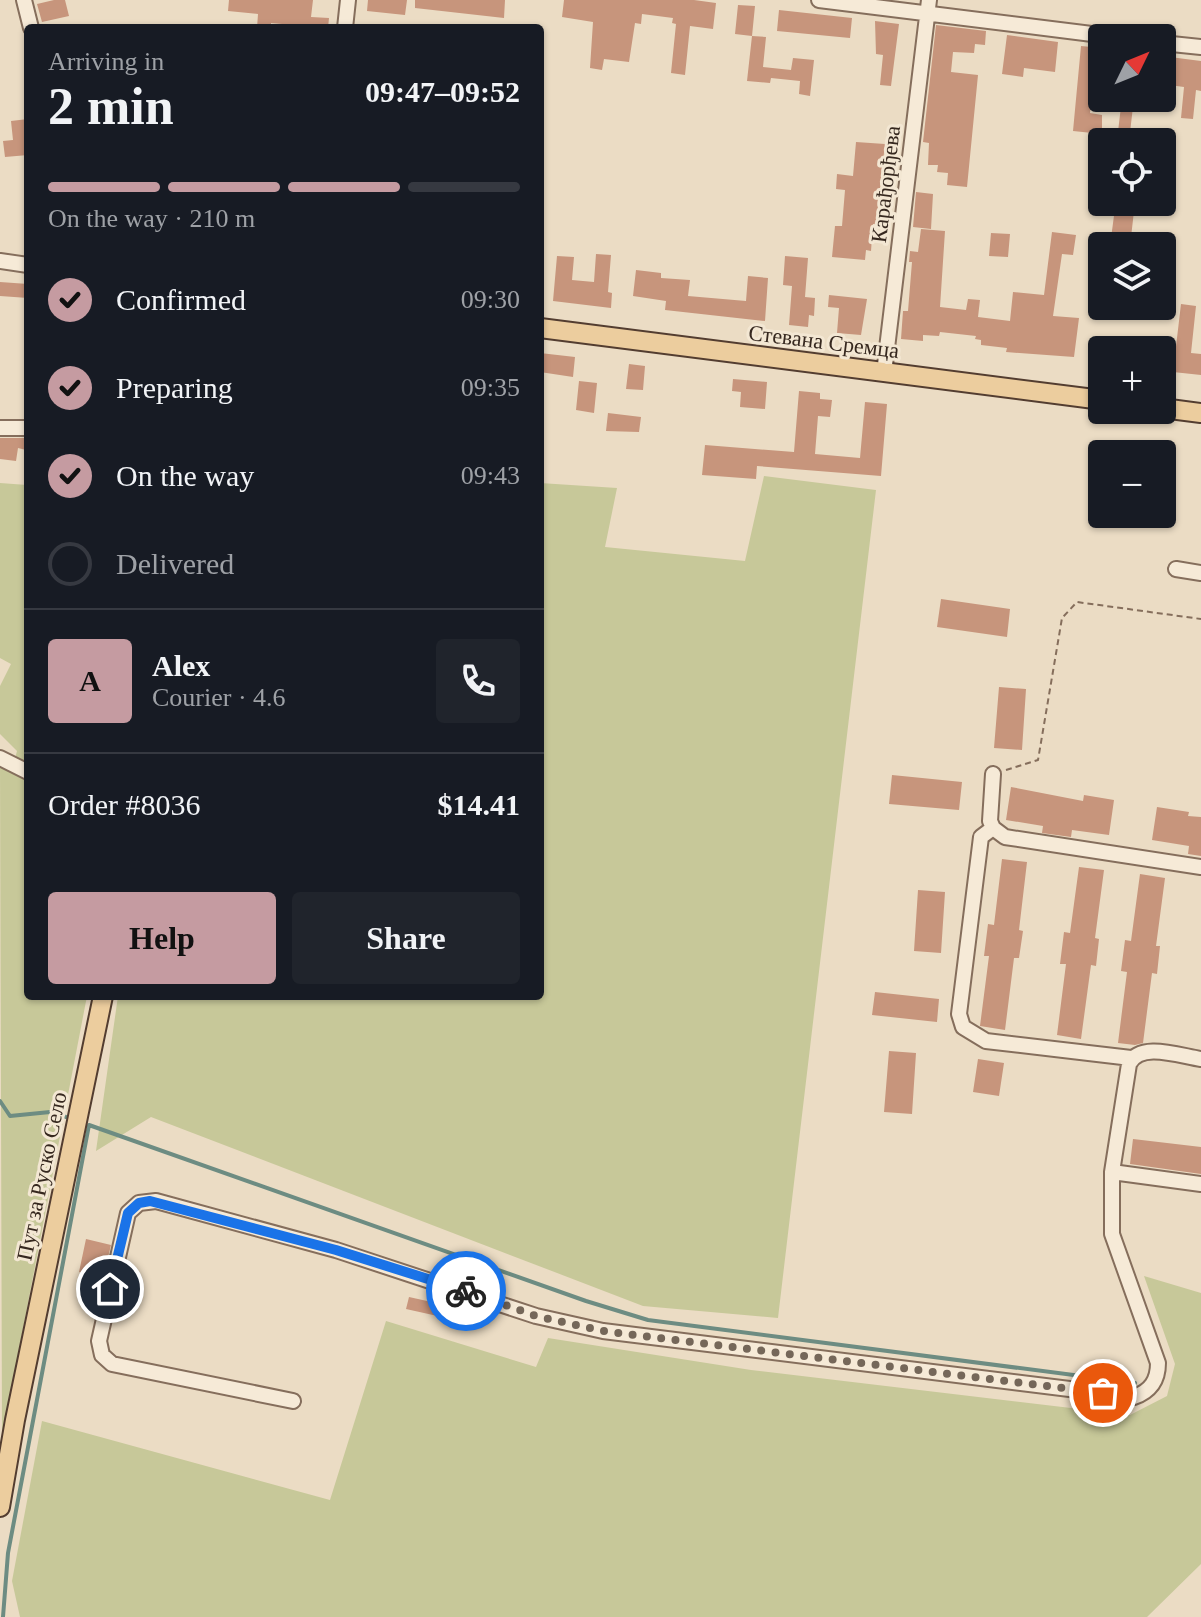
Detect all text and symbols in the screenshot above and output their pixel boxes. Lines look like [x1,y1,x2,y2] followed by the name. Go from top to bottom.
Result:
[1088,24,1176,112] north arrow
[1088,24,1176,528] map controls
[48,47,164,76] text: Arriving in
[365,75,520,108] text: 09:47–09:52
[48,78,174,135] text: 2 min
[866,124,905,244] street label: Карађорђева
[1088,128,1176,216] button: locate
[48,204,255,233] text: On the way · 210 m
[1088,232,1176,320] button: layers
[48,278,92,322] icon: check
[116,283,246,316] text: Confirmed
[461,285,520,314] text: 09:30
[747,320,901,363] street label: Стевана Сремца
[1088,336,1176,424] button: +
[48,366,92,410] icon: check
[116,371,233,404] text: Preparing
[461,373,520,402] text: 09:35
[1088,440,1176,528] button: −
[48,454,92,498] icon: check
[116,459,254,492] text: On the way
[461,461,520,490] text: 09:43
[116,547,234,580] text: Delivered
[436,639,520,723] button: phone
[152,649,210,682] text: Alex
[79,664,101,697] text: A
[152,683,286,712] text: Courier · 4.6
[48,788,200,821] text: Order #8036
[438,788,520,821] text: $14.41
[48,892,276,984] button: Help
[292,892,520,984] button: Share
[11,1090,72,1263] street label: Пут за Руско Село
[426,1251,506,1331] courier
[76,1255,144,1323] pin
[88,1267,132,1311] icon: home
[444,1269,488,1313] icon: bike
[1069,1359,1137,1427] pin
[1081,1371,1125,1415] icon: bag

